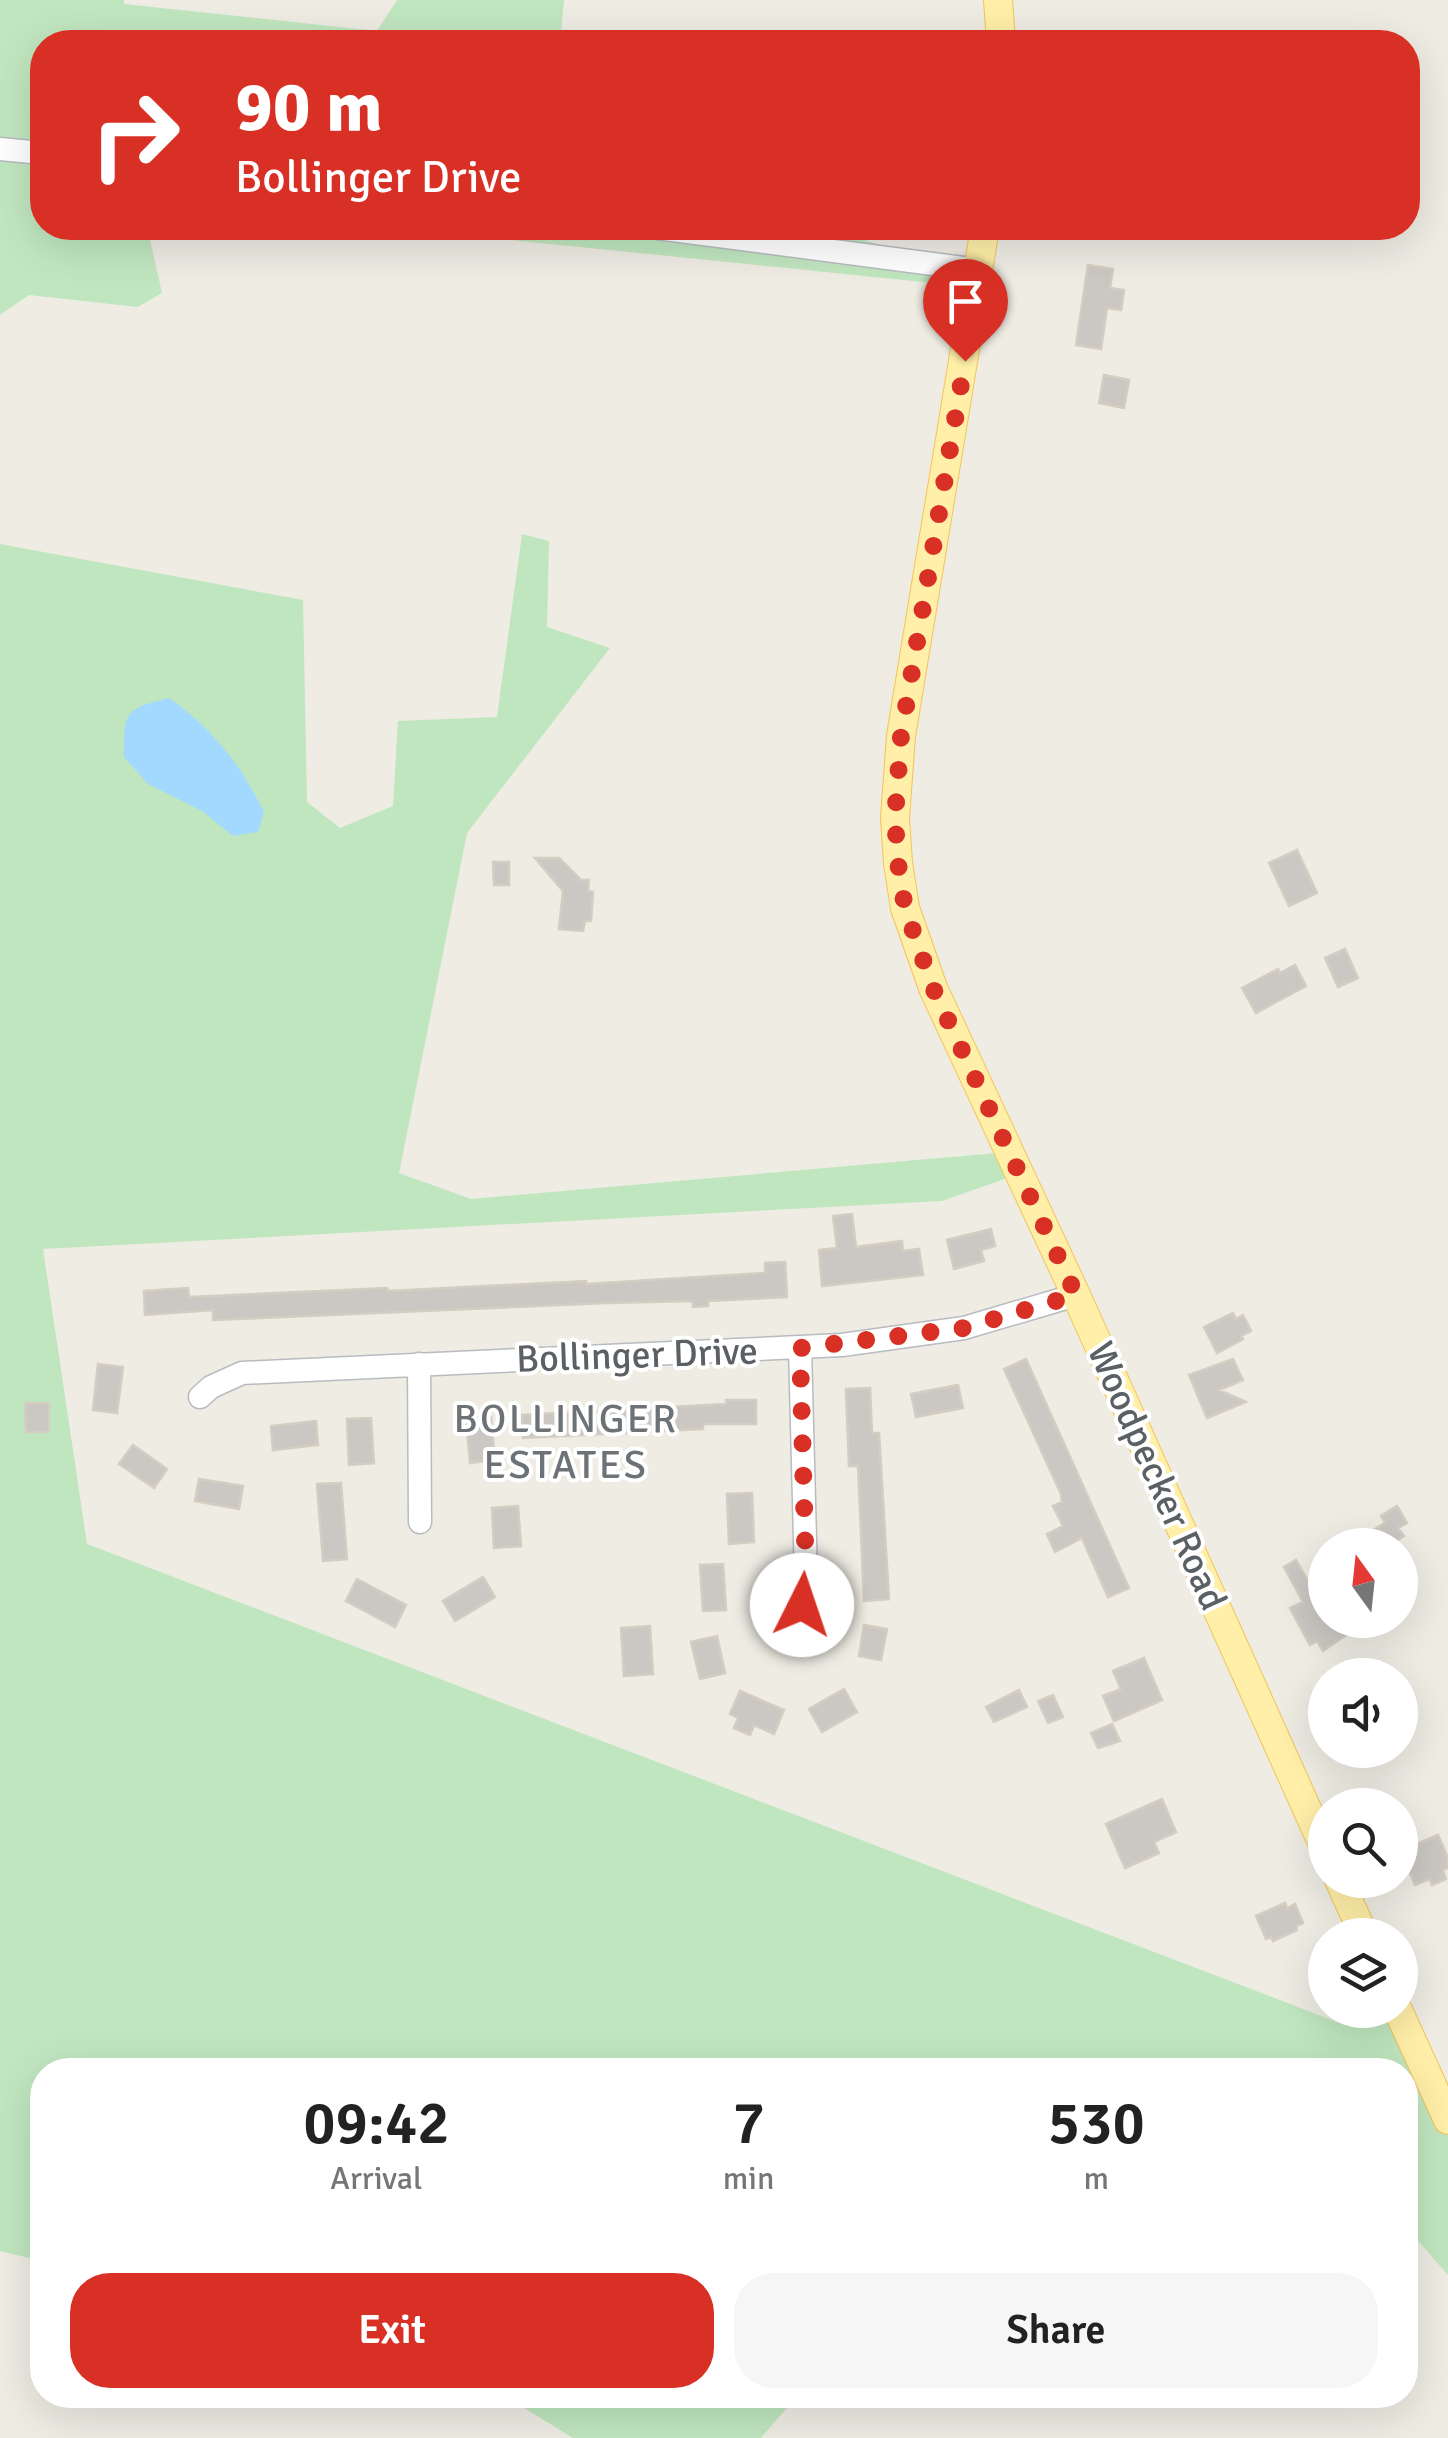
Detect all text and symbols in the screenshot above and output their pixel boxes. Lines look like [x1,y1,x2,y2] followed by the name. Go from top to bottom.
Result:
[235,64,383,150] text: 90 m
[70,70,200,200] icon: right
[235,150,521,205] text: Bollinger Drive
[923,259,1008,362] pin
[938,274,993,329] icon: arrive
[515,1327,759,1383] street label: Bollinger Drive
[1077,1335,1237,1617] street label: Woodpecker Road
[453,1394,679,1490] district label: BOLLINGER ESTATES
[1308,1528,1418,1638] north arrow
[1308,1528,1418,2028] map controls
[750,1553,854,1657] position arrow
[1308,1658,1418,1768] button: sound
[1308,1788,1418,1898] button: search
[1308,1918,1418,2028] button: layers
[303,2087,450,2161] text: 09:42
[732,2087,765,2161] text: 7
[1048,2087,1145,2161] text: 530
[330,2159,423,2198] text: Arrival
[723,2159,774,2198] text: min
[1083,2159,1109,2198] text: m
[70,2273,714,2388] button: Exit
[734,2273,1378,2388] button: Share

